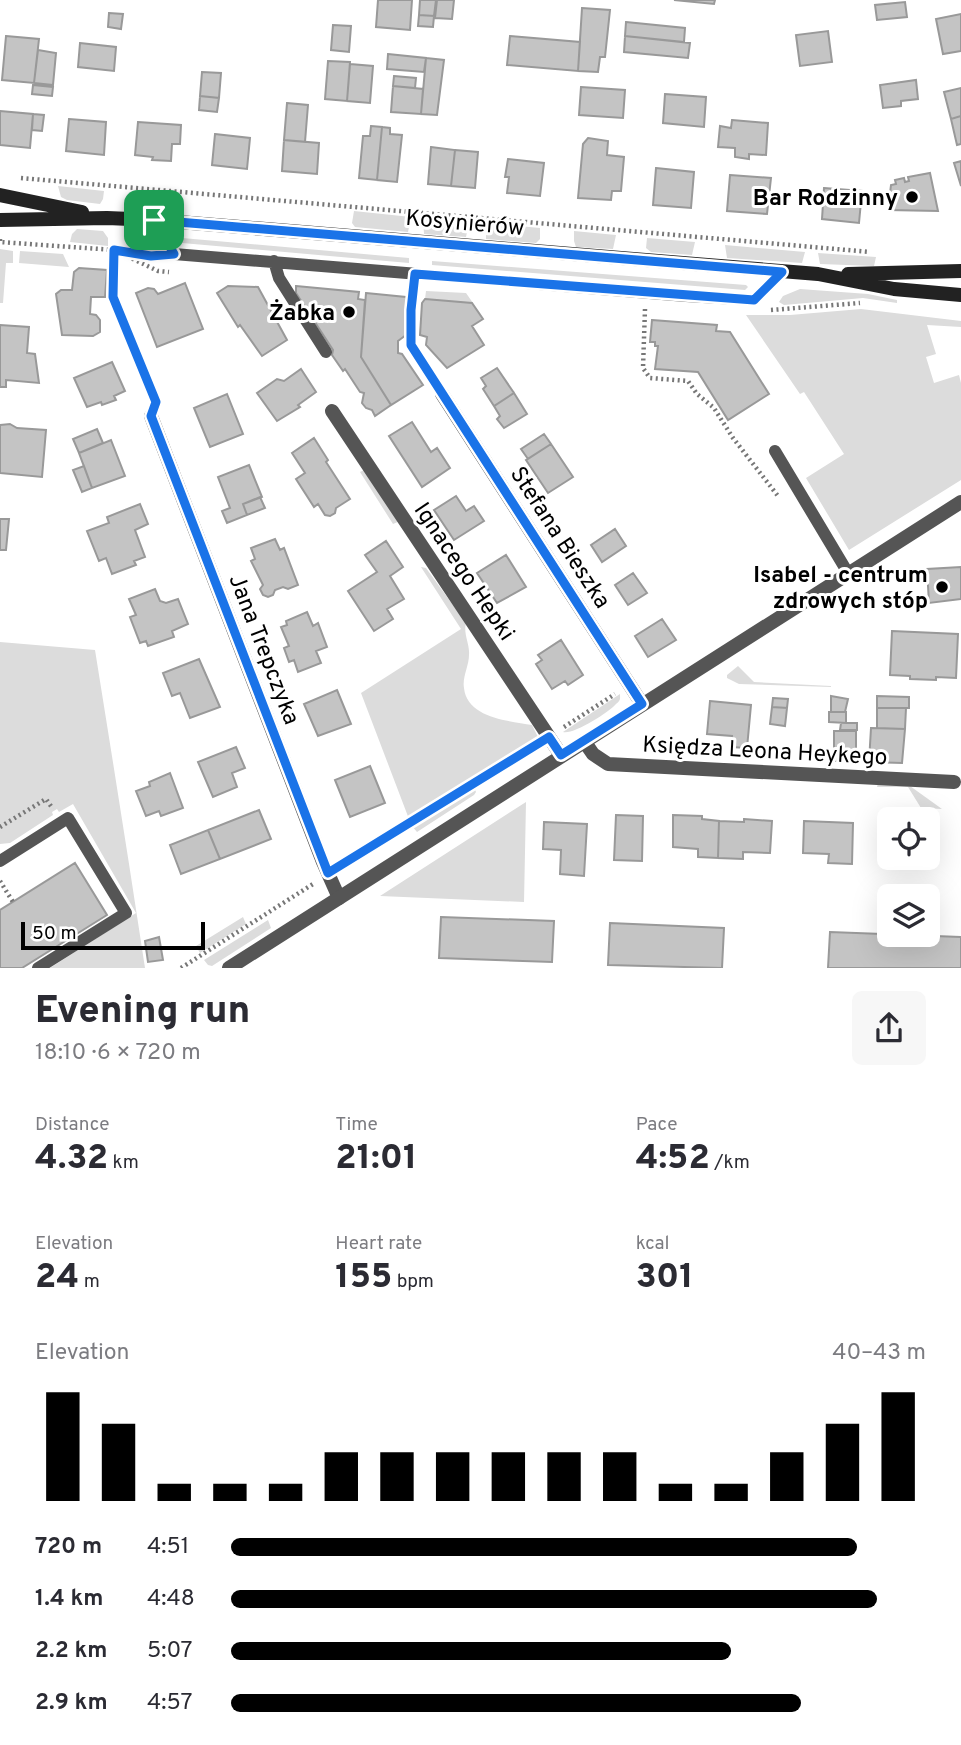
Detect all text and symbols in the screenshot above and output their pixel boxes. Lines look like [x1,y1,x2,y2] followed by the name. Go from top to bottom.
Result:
[753,185,898,214] place label: Bar Rodzinny
[904,189,920,205] marker: Bar Rodzinny
[124,190,184,250] pin
[135,201,173,239] icon: arrive
[404,205,525,244] street label: Kosynierów
[269,299,335,329] place label: Żabka
[341,304,357,320] marker: Żabka
[502,462,616,615] street label: Stefana Bieszka
[406,498,520,647] street label: Ignacego Hepki
[753,562,928,617] place label: Isabel - centrum zdrowych stóp
[221,571,305,729] street label: Jana Trepczyka
[934,579,950,595] marker: Isabel - centrum zdrowych stóp
[642,732,888,773] street label: Księdza Leona Heykego
[877,807,940,947] map controls
[877,807,940,870] button: locate
[877,884,940,947] button: layers
[21,919,205,951] scale bar
[32,922,77,946] text: 50 m
[35,988,250,1037] text: Evening run
[852,991,926,1065] button: share
[35,1039,201,1068] text: 18:10 · 6 × 720 m
[35,1113,110,1137] text: Distance
[335,1113,378,1137] text: Time
[636,1113,677,1137] text: Pace
[35,1137,108,1181] text: 4.32
[335,1137,417,1181] text: 21:01
[636,1137,710,1181] text: 4:52
[108,1151,139,1175] text: km
[710,1151,750,1175] text: /km
[35,1232,113,1256] text: Elevation
[335,1232,422,1256] text: Heart rate
[636,1232,669,1256] text: kcal
[35,1256,79,1300] text: 24
[335,1256,392,1300] text: 155
[636,1256,694,1300] text: 301
[79,1270,100,1294] text: m
[392,1270,434,1294] text: bpm
[35,1339,130,1368] text: Elevation
[832,1339,926,1368] text: 40–43 m
[35,1533,102,1562] text: 720 m
[147,1533,189,1562] text: 4:51
[35,1585,103,1614] text: 1.4 km
[147,1585,195,1614] text: 4:48
[35,1637,108,1666] text: 2.2 km
[147,1637,193,1666] text: 5:07
[35,1689,108,1718] text: 2.9 km
[147,1689,193,1718] text: 4:57

